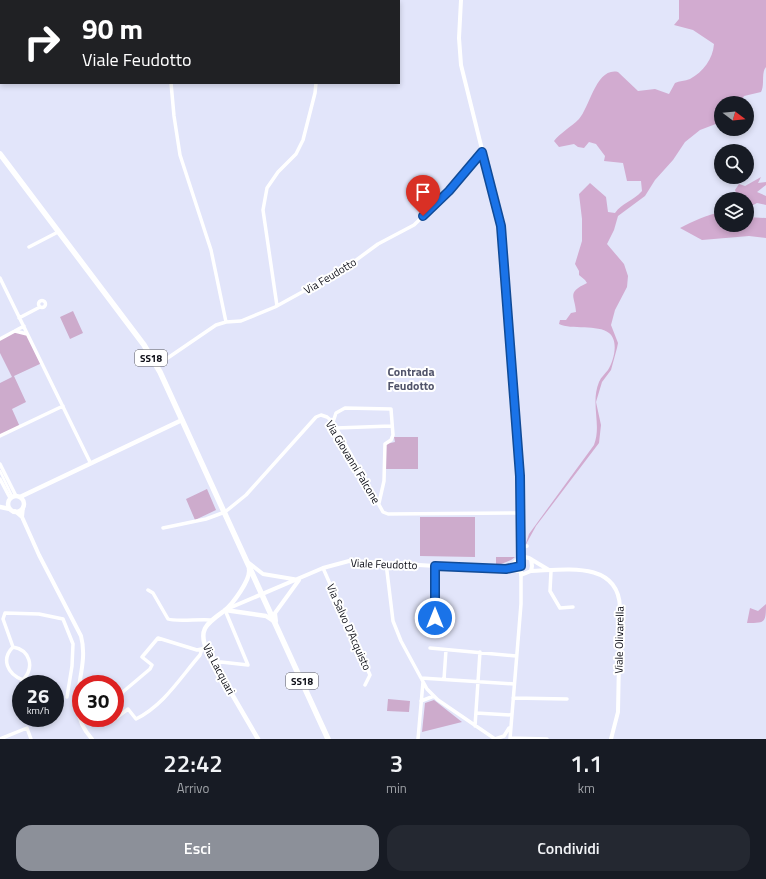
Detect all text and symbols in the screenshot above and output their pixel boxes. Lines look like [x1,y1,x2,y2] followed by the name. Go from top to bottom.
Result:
[82,7,143,50] text: 90 m
[16,16,68,68] icon: right
[82,46,192,73] text: Viale Feudotto
[714,96,754,136] north arrow
[714,96,754,232] map controls
[714,144,754,184] button: search
[406,175,440,216] pin
[412,181,434,203] icon: arrive
[714,192,754,232] button: layers
[301,254,359,298] street label: Via Feudotto
[135,350,167,366] road number: SS18
[387,362,435,395] district label: Contrada Feudotto
[322,417,384,507] street label: Via Giovanni Falcone
[350,555,418,573] street label: Viale Feudotto
[323,581,375,673] street label: Via Salvo D'Acquisto
[414,597,456,639] position arrow
[610,606,628,674] street label: Viale Olivarella
[199,641,239,697] street label: Via Lacquari
[286,673,318,689] road number: SS18
[72,675,124,727] speed limit sign: 30
[27,680,49,711] text: 26
[27,703,49,718] text: km/h
[163,745,223,781] text: 22:42
[390,745,403,781] text: 3
[570,745,603,781] text: 1.1
[177,778,209,798] text: Arrivo
[386,778,407,798] text: min
[578,778,595,798] text: km
[16,825,379,871] button: Esci
[387,825,750,871] button: Condividi

